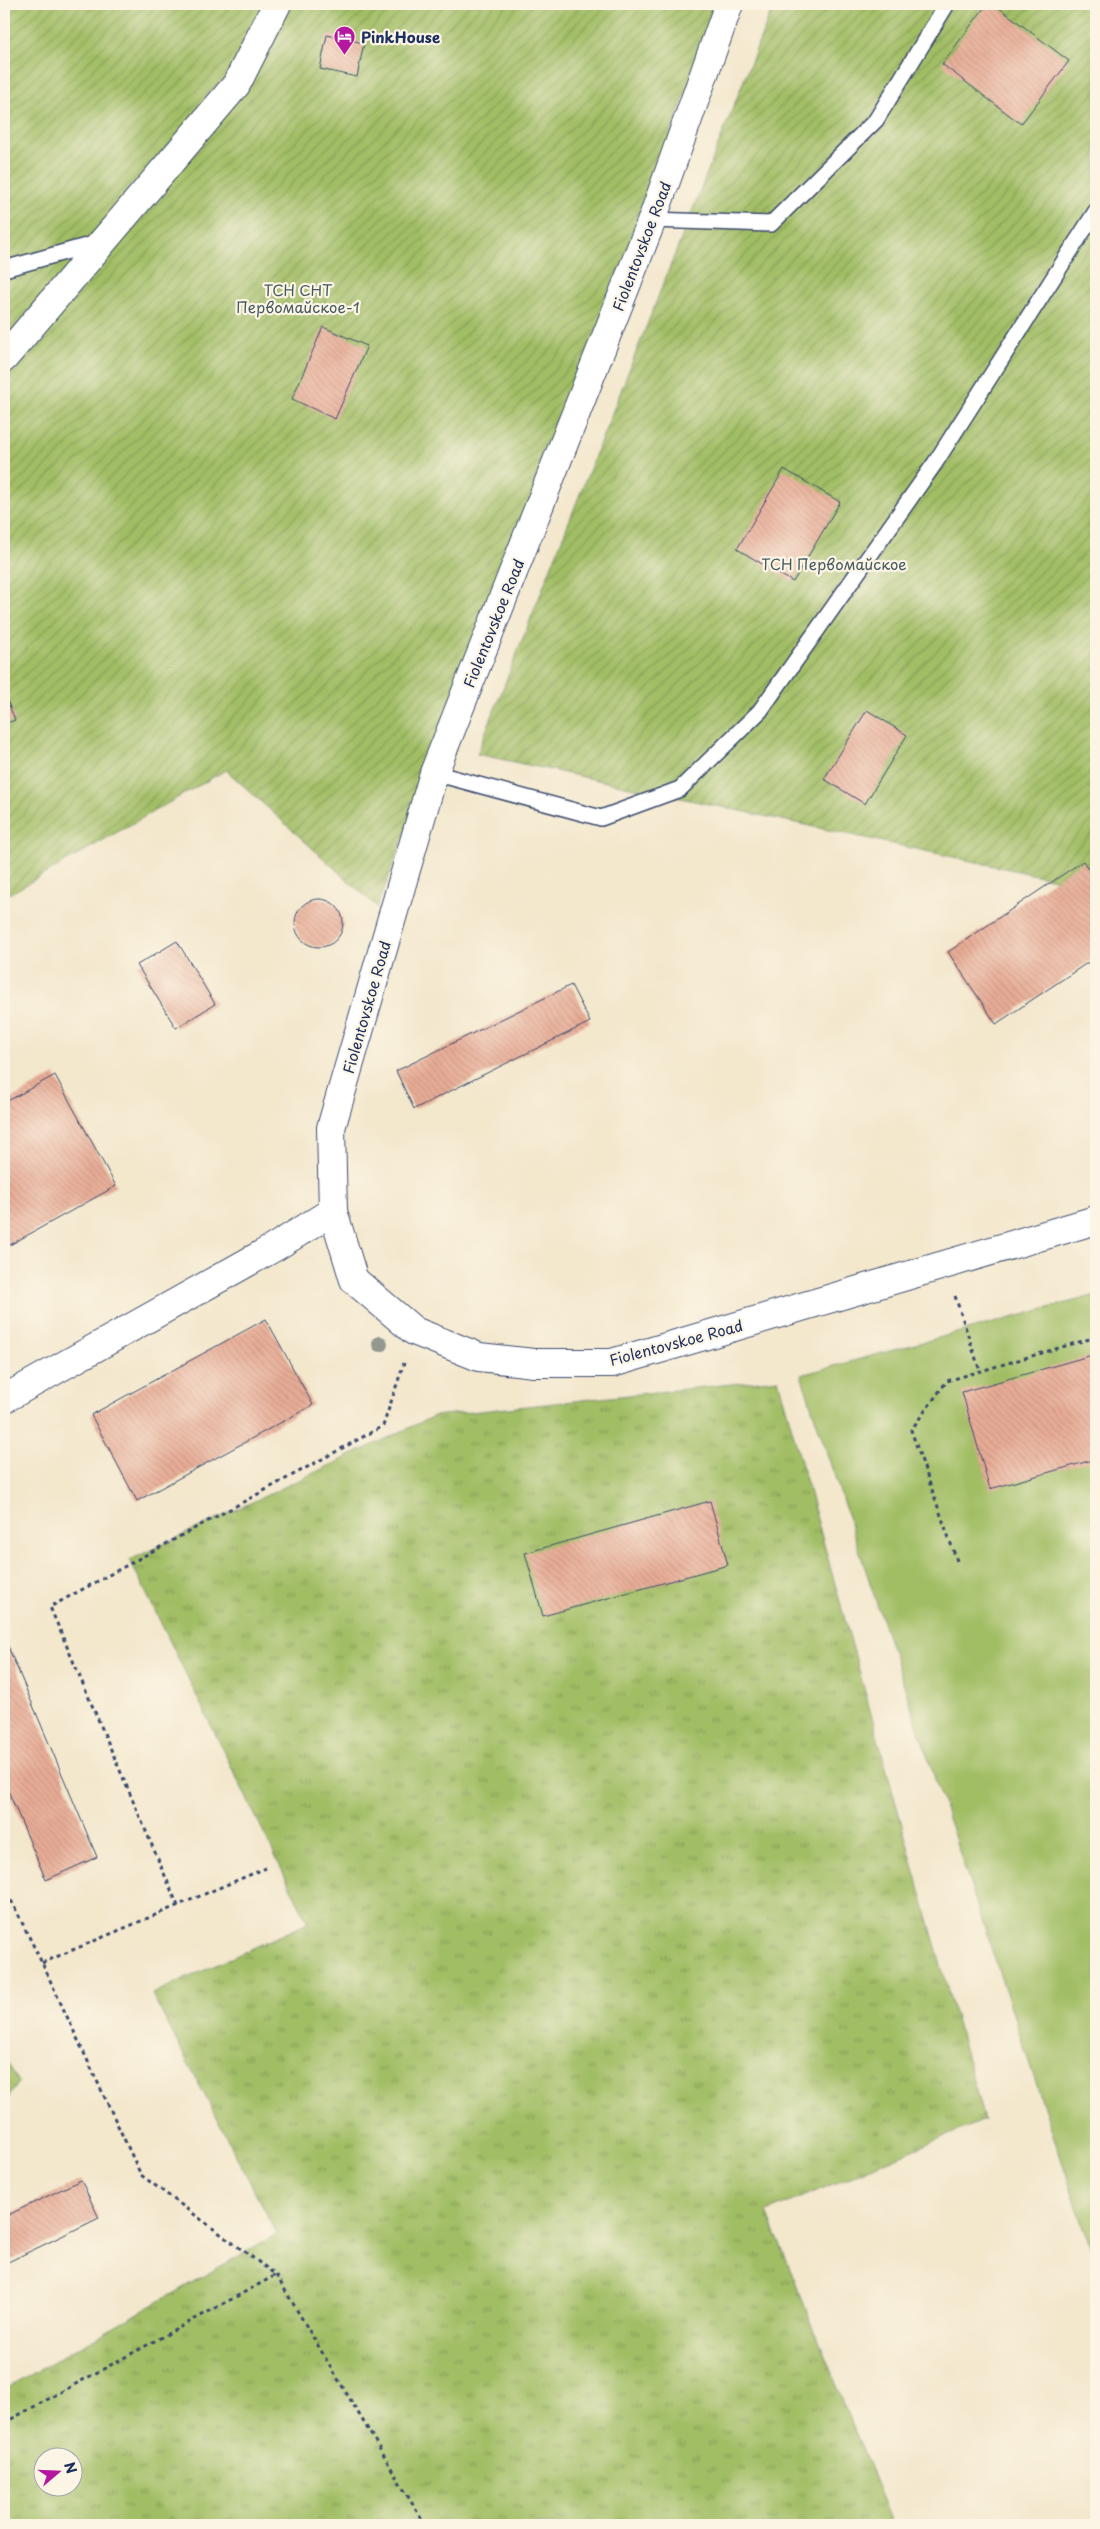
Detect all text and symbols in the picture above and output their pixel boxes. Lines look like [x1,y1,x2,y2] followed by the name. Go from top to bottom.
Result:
[333,24,357,55] hotel icon: PinkHouse
[361,25,440,48] place label: PinkHouse
[606,178,676,314] street label: Fiolentovskoe Road
[236,278,360,318] park label: ТСН СНТ Первомайское-1
[761,552,907,575] park label: ТСН Первомайское
[457,555,529,691] street label: Fiolentovskoe Road
[336,938,396,1076] street label: Fiolentovskoe Road
[607,1313,745,1371] street label: Fiolentovskoe Road
[32,2446,82,2496] north arrow
[59,2459,82,2476] text: N

